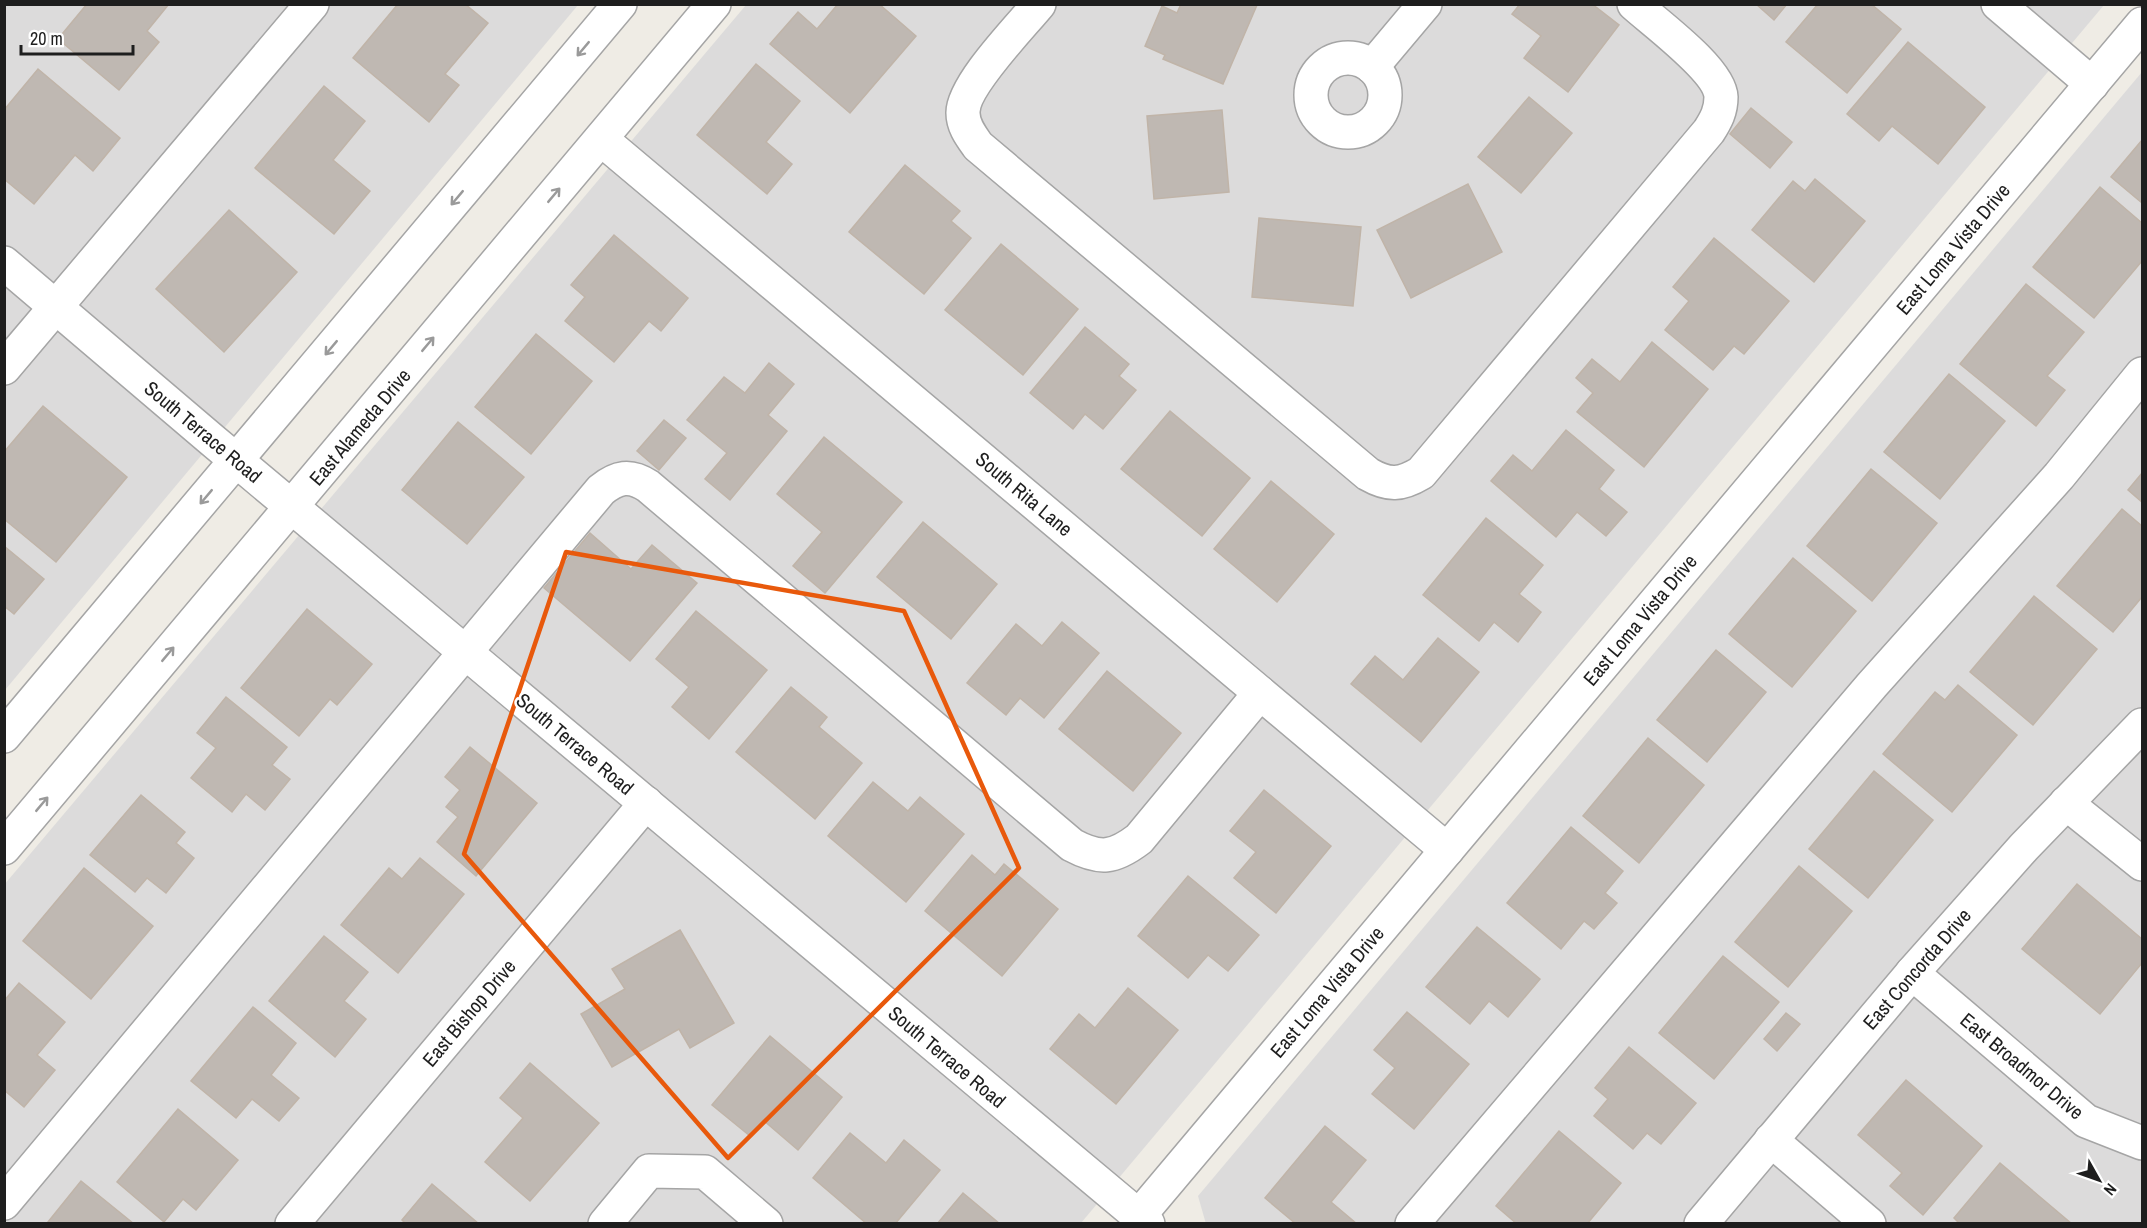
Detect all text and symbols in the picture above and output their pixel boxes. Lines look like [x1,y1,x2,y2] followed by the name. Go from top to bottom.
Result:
[21,18,134,56] scale bar
[30,26,63,51] text: 20 m
[576,41,589,57] one-way arrow
[1890,177,2016,320] street label: East Loma Vista Drive
[547,188,561,203] one-way arrow
[450,190,464,205] one-way arrow
[422,336,435,352] one-way arrow
[325,339,338,355] one-way arrow
[303,362,417,491] street label: East Alameda Drive
[139,374,268,489] street label: South Terrace Road
[970,445,1078,542] street label: South Rita Lane
[199,489,212,505] one-way arrow
[1577,548,1703,691] street label: East Loma Vista Drive
[161,647,175,662] one-way arrow
[511,686,640,801] street label: South Terrace Road
[35,797,49,812] one-way arrow
[1856,902,1977,1035] street label: East Concorda Drive
[1264,920,1390,1063] street label: East Loma Vista Drive
[416,953,521,1072] street label: East Bishop Drive
[883,999,1012,1114] street label: South Terrace Road
[1955,1006,2090,1125] street label: East Broadmor Drive
[2069,1150,2129,1210] north arrow
[2099,1179,2122,1200] text: N

